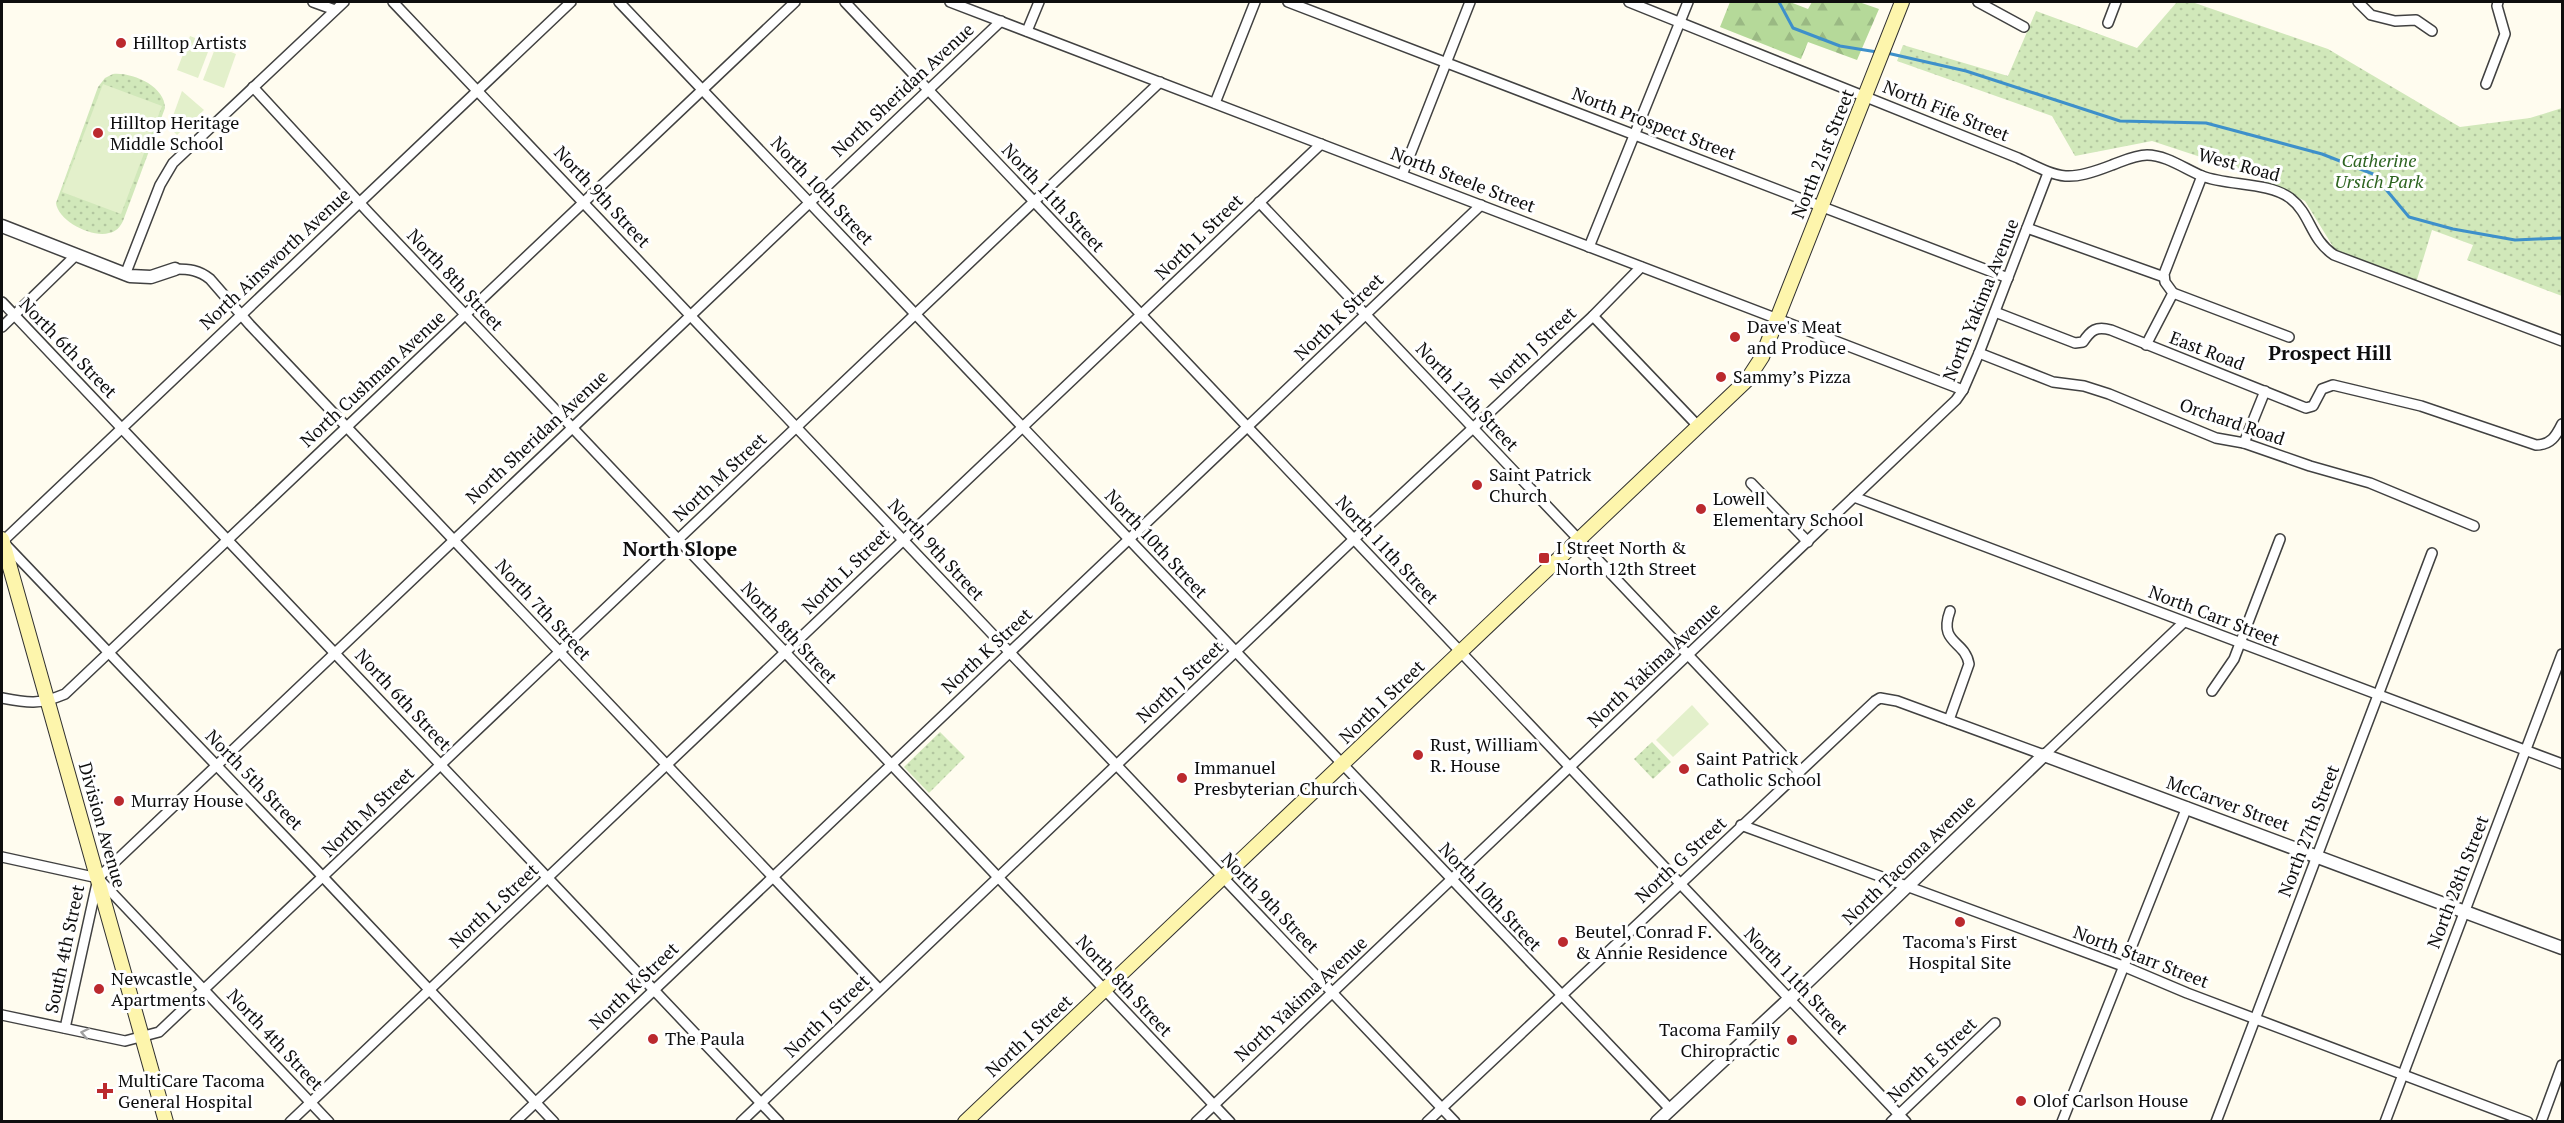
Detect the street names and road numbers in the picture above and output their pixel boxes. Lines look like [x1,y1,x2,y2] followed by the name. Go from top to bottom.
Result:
[826,17,979,161] street label: North Sheridan Avenue
[1880,74,2013,146] street label: North Fife Street
[1569,81,1740,166] street label: North Prospect Street
[1785,85,1859,222] street label: North 21st Street
[766,131,880,250] street label: North 10th Street
[997,138,1111,257] street label: North 11th Street
[549,140,656,253] street label: North 9th Street
[1388,140,1539,218] street label: North Steele Street
[2196,142,2283,186] street label: West Road
[194,182,355,334] street label: North Ainsworth Avenue
[1149,188,1248,284] street label: North L Street
[1937,215,2024,384] street label: North Yakima Avenue
[402,223,509,336] street label: North 8th Street
[1288,267,1388,365] street label: North K Street
[15,292,123,403] street label: North 6th Street
[1484,301,1581,394] street label: North J Street
[295,305,450,452] street label: North Cushman Avenue
[2166,325,2248,375] street label: East Road
[1411,337,1525,456] street label: North 12th Street
[460,364,613,508] street label: North Sheridan Avenue
[2177,392,2288,450] street label: Orchard Road
[667,426,771,526] street label: North M Street
[1100,484,1214,603] street label: North 10th Street
[1331,490,1445,609] street label: North 11th Street
[883,493,990,606] street label: North 9th Street
[796,522,895,618] street label: North L Street
[491,554,597,665] street label: North 7th Street
[736,576,843,689] street label: North 8th Street
[2145,579,2284,651] street label: North Carr Street
[1582,596,1725,732] street label: North Yakima Avenue
[936,602,1037,698] street label: North K Street
[1131,635,1228,728] street label: North J Street
[350,643,457,756] street label: North 6th Street
[1333,654,1430,748] street label: North I Street
[201,724,309,835] street label: North 5th Street
[74,759,132,890] street label: Division Avenue
[316,761,419,861] street label: North M Street
[2272,761,2344,900] street label: North 27th Street
[2164,770,2293,837] street label: McCarver Street
[1836,789,1980,929] street label: North Tacoma Avenue
[1630,811,1731,908] street label: North G Street
[2421,811,2494,952] street label: North 28th Street
[1434,837,1548,956] street label: North 10th Street
[1217,847,1325,958] street label: North 9th Street
[443,857,543,953] street label: North L Street
[39,882,89,1015] street label: South 4th Street
[2070,919,2213,993] street label: North Starr Street
[1739,921,1854,1039] street label: North 11th Street
[1071,929,1178,1042] street label: North 8th Street
[1229,930,1372,1066] street label: North Yakima Avenue
[583,936,683,1034] street label: North K Street
[778,968,875,1062] street label: North J Street
[222,983,329,1096] street label: North 4th Street
[980,989,1077,1082] street label: North I Street
[1881,1011,1982,1107] street label: North E Street

